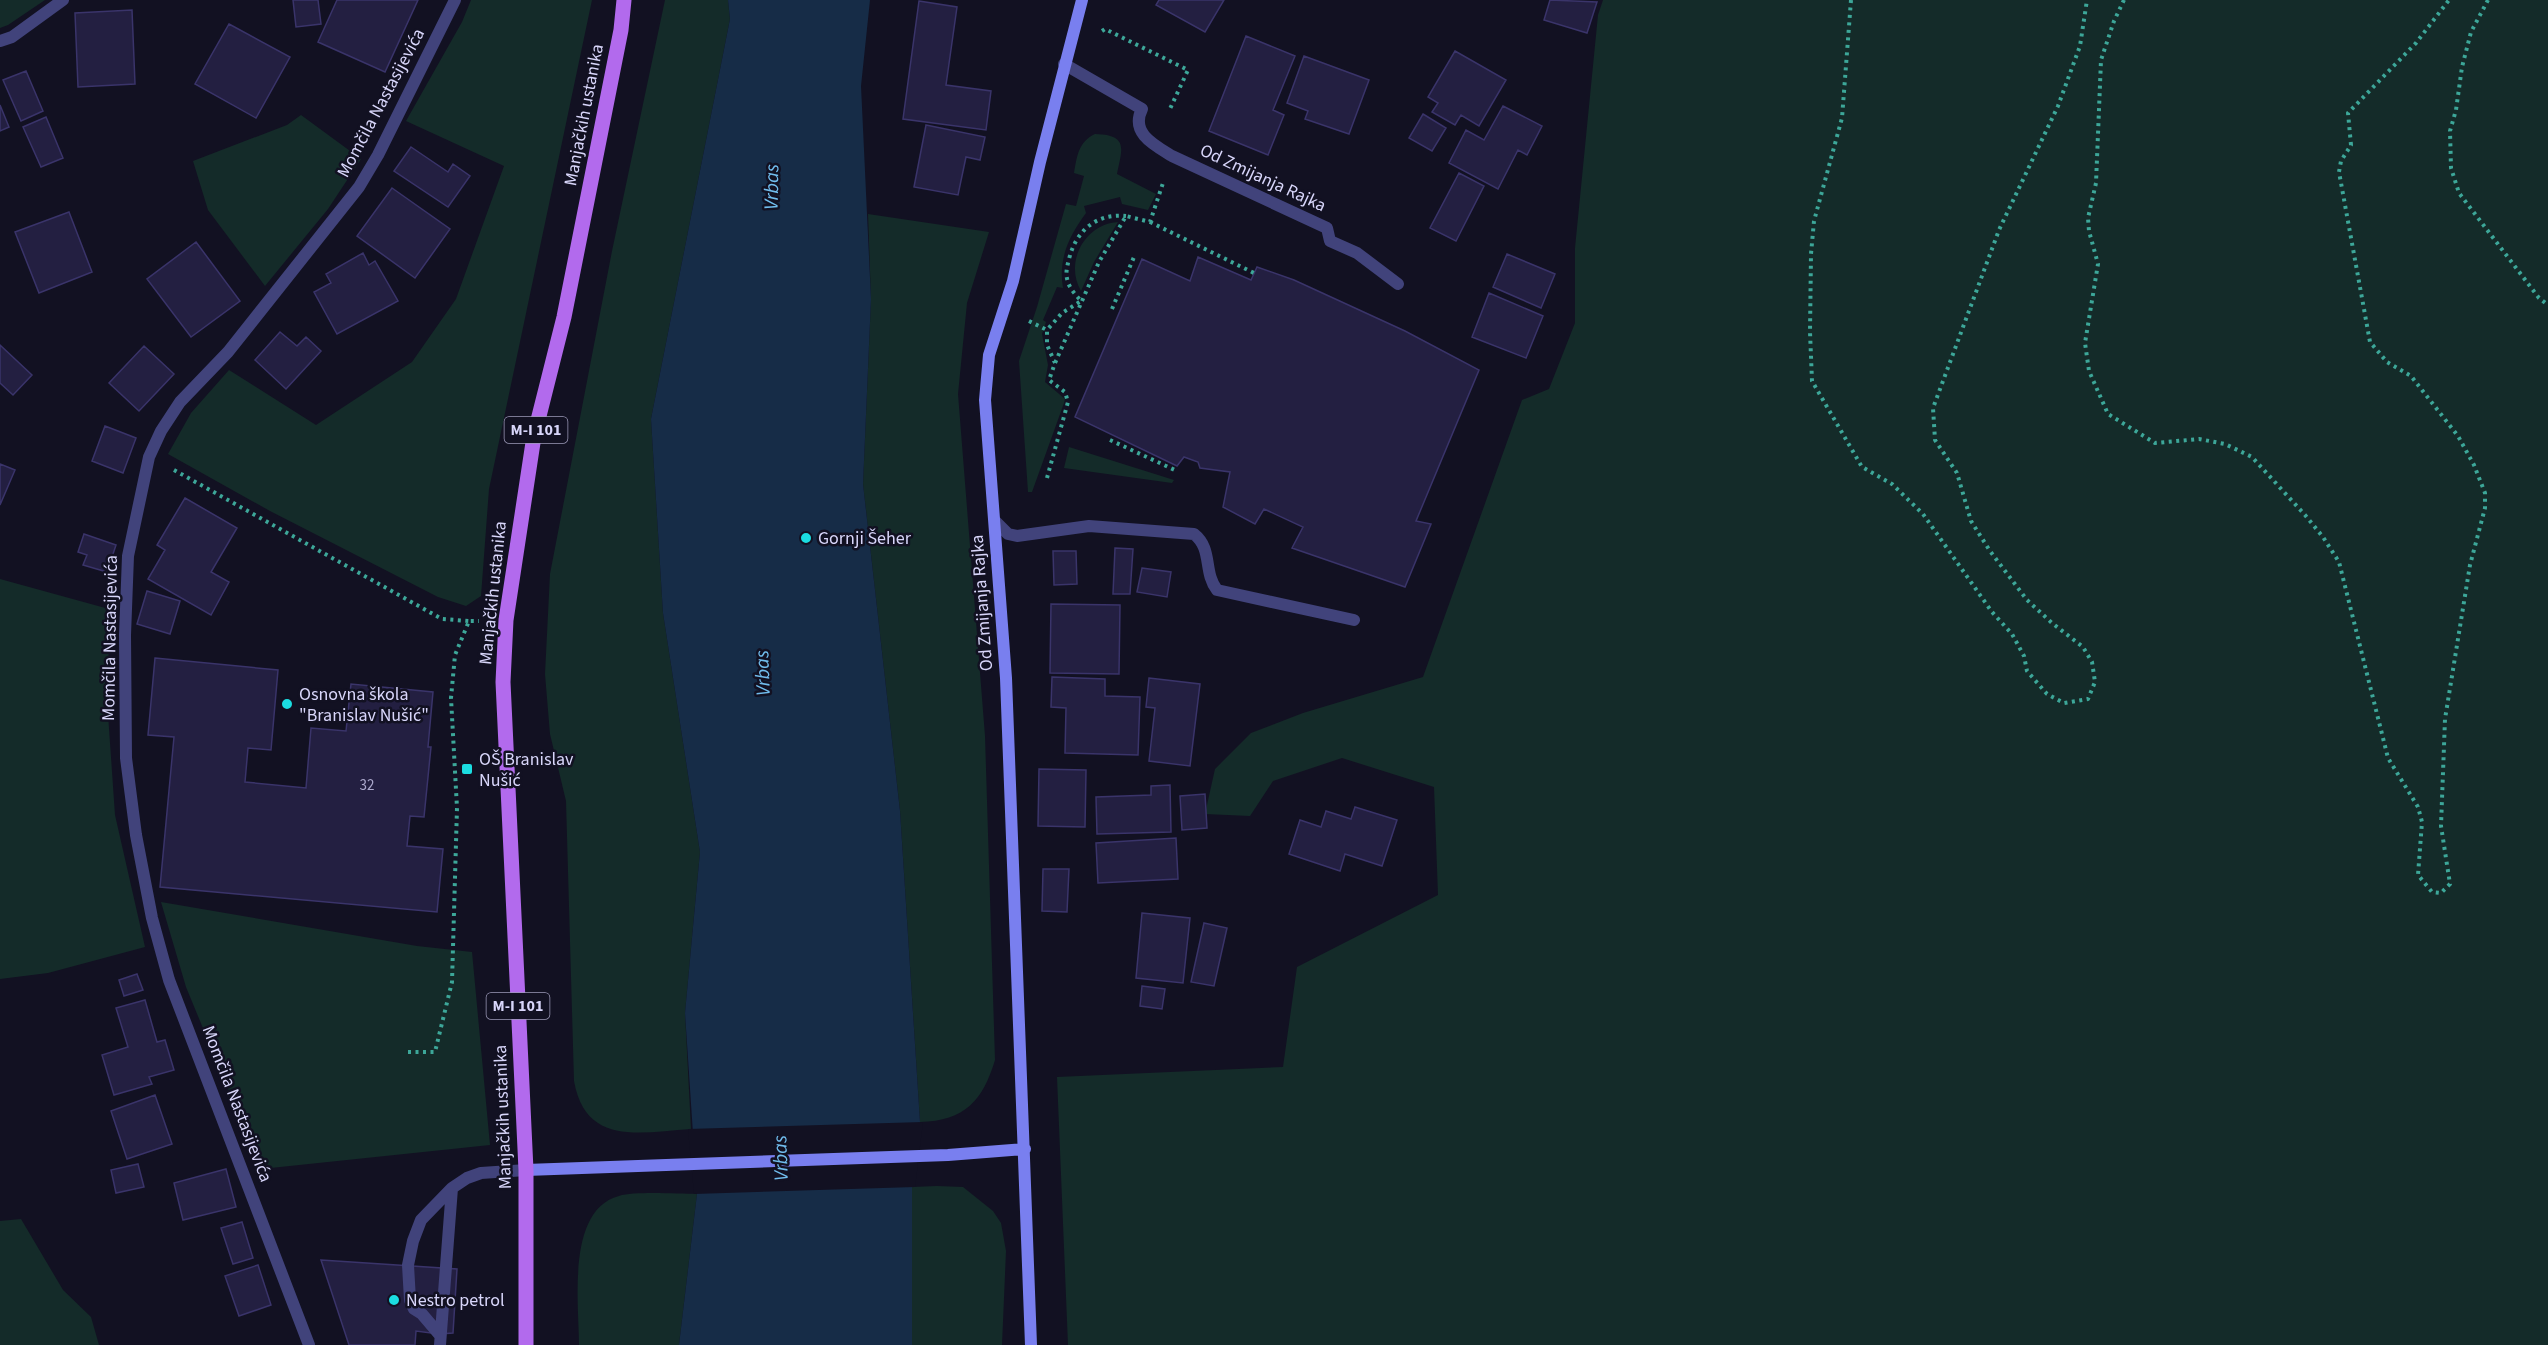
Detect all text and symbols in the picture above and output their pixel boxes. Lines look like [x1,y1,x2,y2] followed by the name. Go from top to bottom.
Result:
[331,24,431,182] street label: Momčila Nastasijevića
[558,42,610,188] street label: Manjačkih ustanika
[1196,138,1330,218] street label: Od Zmijanja Rajka
[758,164,786,210] water label: Vrbas
[504,417,568,443] road number: M-I 101
[473,520,513,666] street label: Manjačkih ustanika
[818,526,912,551] place label: Gornji Šeher
[799,531,813,545] marker: Gornji Šeher
[965,534,999,672] street label: Od Zmijanja Rajka
[96,555,124,721] street label: Momčila Nastasijevića
[748,650,778,696] water label: Vrbas
[299,682,429,728] place label: Osnovna škola "Branislav Nušić"
[280,697,294,711] marker: Osnovna škola "Branislav Nušić"
[479,747,574,793] place label: OŠ Branislav Nušić
[460,762,474,776] marker: OŠ Branislav Nušić
[360,775,374,796] house number: 32
[486,993,550,1019] road number: M-I 101
[196,1022,278,1186] street label: Momčila Nastasijevića
[488,1044,518,1190] street label: Manjačkih ustanika
[766,1135,796,1181] water label: Vrbas
[406,1288,505,1313] place label: Nestro petrol
[387,1293,401,1307] marker: Nestro petrol

